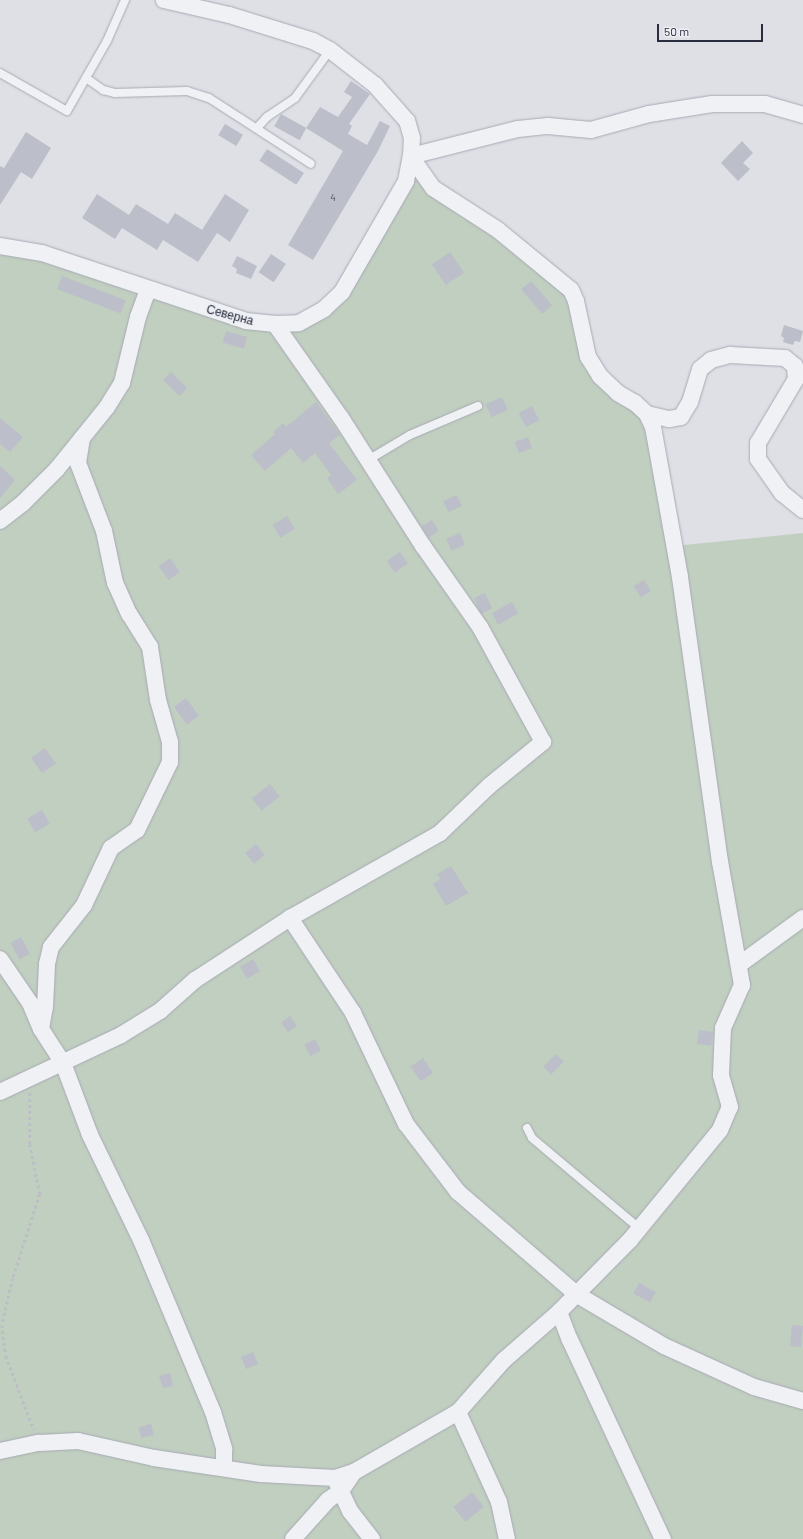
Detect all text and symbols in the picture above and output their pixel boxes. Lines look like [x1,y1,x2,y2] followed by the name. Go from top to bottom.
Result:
[659,16,765,42] scale bar
[664,24,689,38] text: 50 m
[330,192,336,204] house number: 4
[205,302,255,328] street label: Северна

